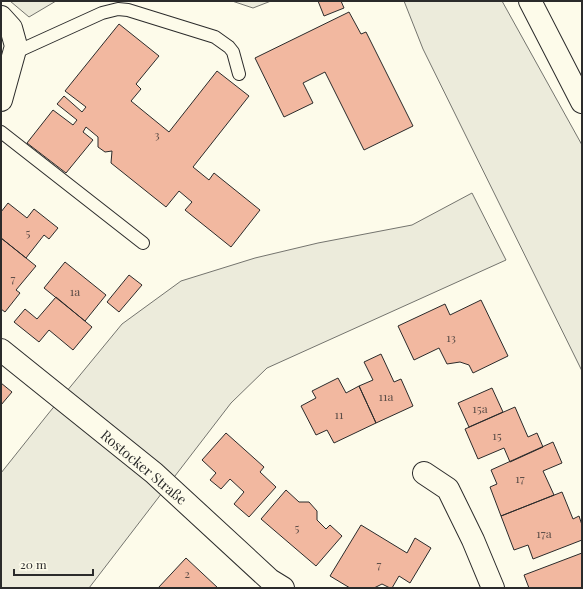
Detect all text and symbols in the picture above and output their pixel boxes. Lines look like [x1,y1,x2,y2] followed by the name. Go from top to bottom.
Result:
[154,126,160,142] house number: 3
[26,224,31,240] house number: 5
[11,270,16,286] house number: 7
[70,283,80,299] house number: 1a
[446,329,456,345] house number: 13
[379,388,393,404] house number: 11a
[472,400,488,416] house number: 15a
[335,406,344,422] house number: 11
[97,425,191,509] street label: Rostocker Straße
[492,427,502,443] house number: 15
[515,470,525,486] house number: 17
[295,519,300,535] house number: 5
[536,525,552,541] house number: 17a
[14,551,93,577] scale bar
[20,556,47,572] text: 20 m
[377,556,382,572] house number: 7
[184,565,190,581] house number: 2

